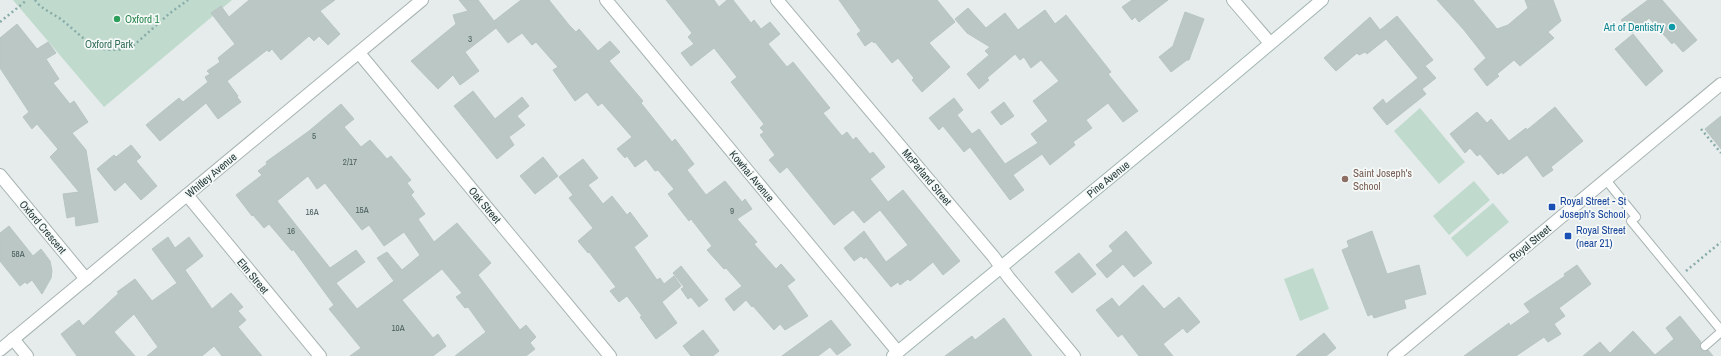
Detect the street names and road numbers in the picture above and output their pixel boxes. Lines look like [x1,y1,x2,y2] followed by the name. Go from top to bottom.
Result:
[899,146,955,209] street label: McParland Street
[727,148,777,204] street label: Kowhai Avenue
[183,150,239,200] street label: Whitley Avenue
[1084,158,1132,200] street label: Pine Avenue
[466,184,505,226] street label: Oak Street
[17,197,70,257] street label: Oxford Crescent
[1506,221,1554,264] street label: Royal Street
[234,255,272,297] street label: Elm Street

